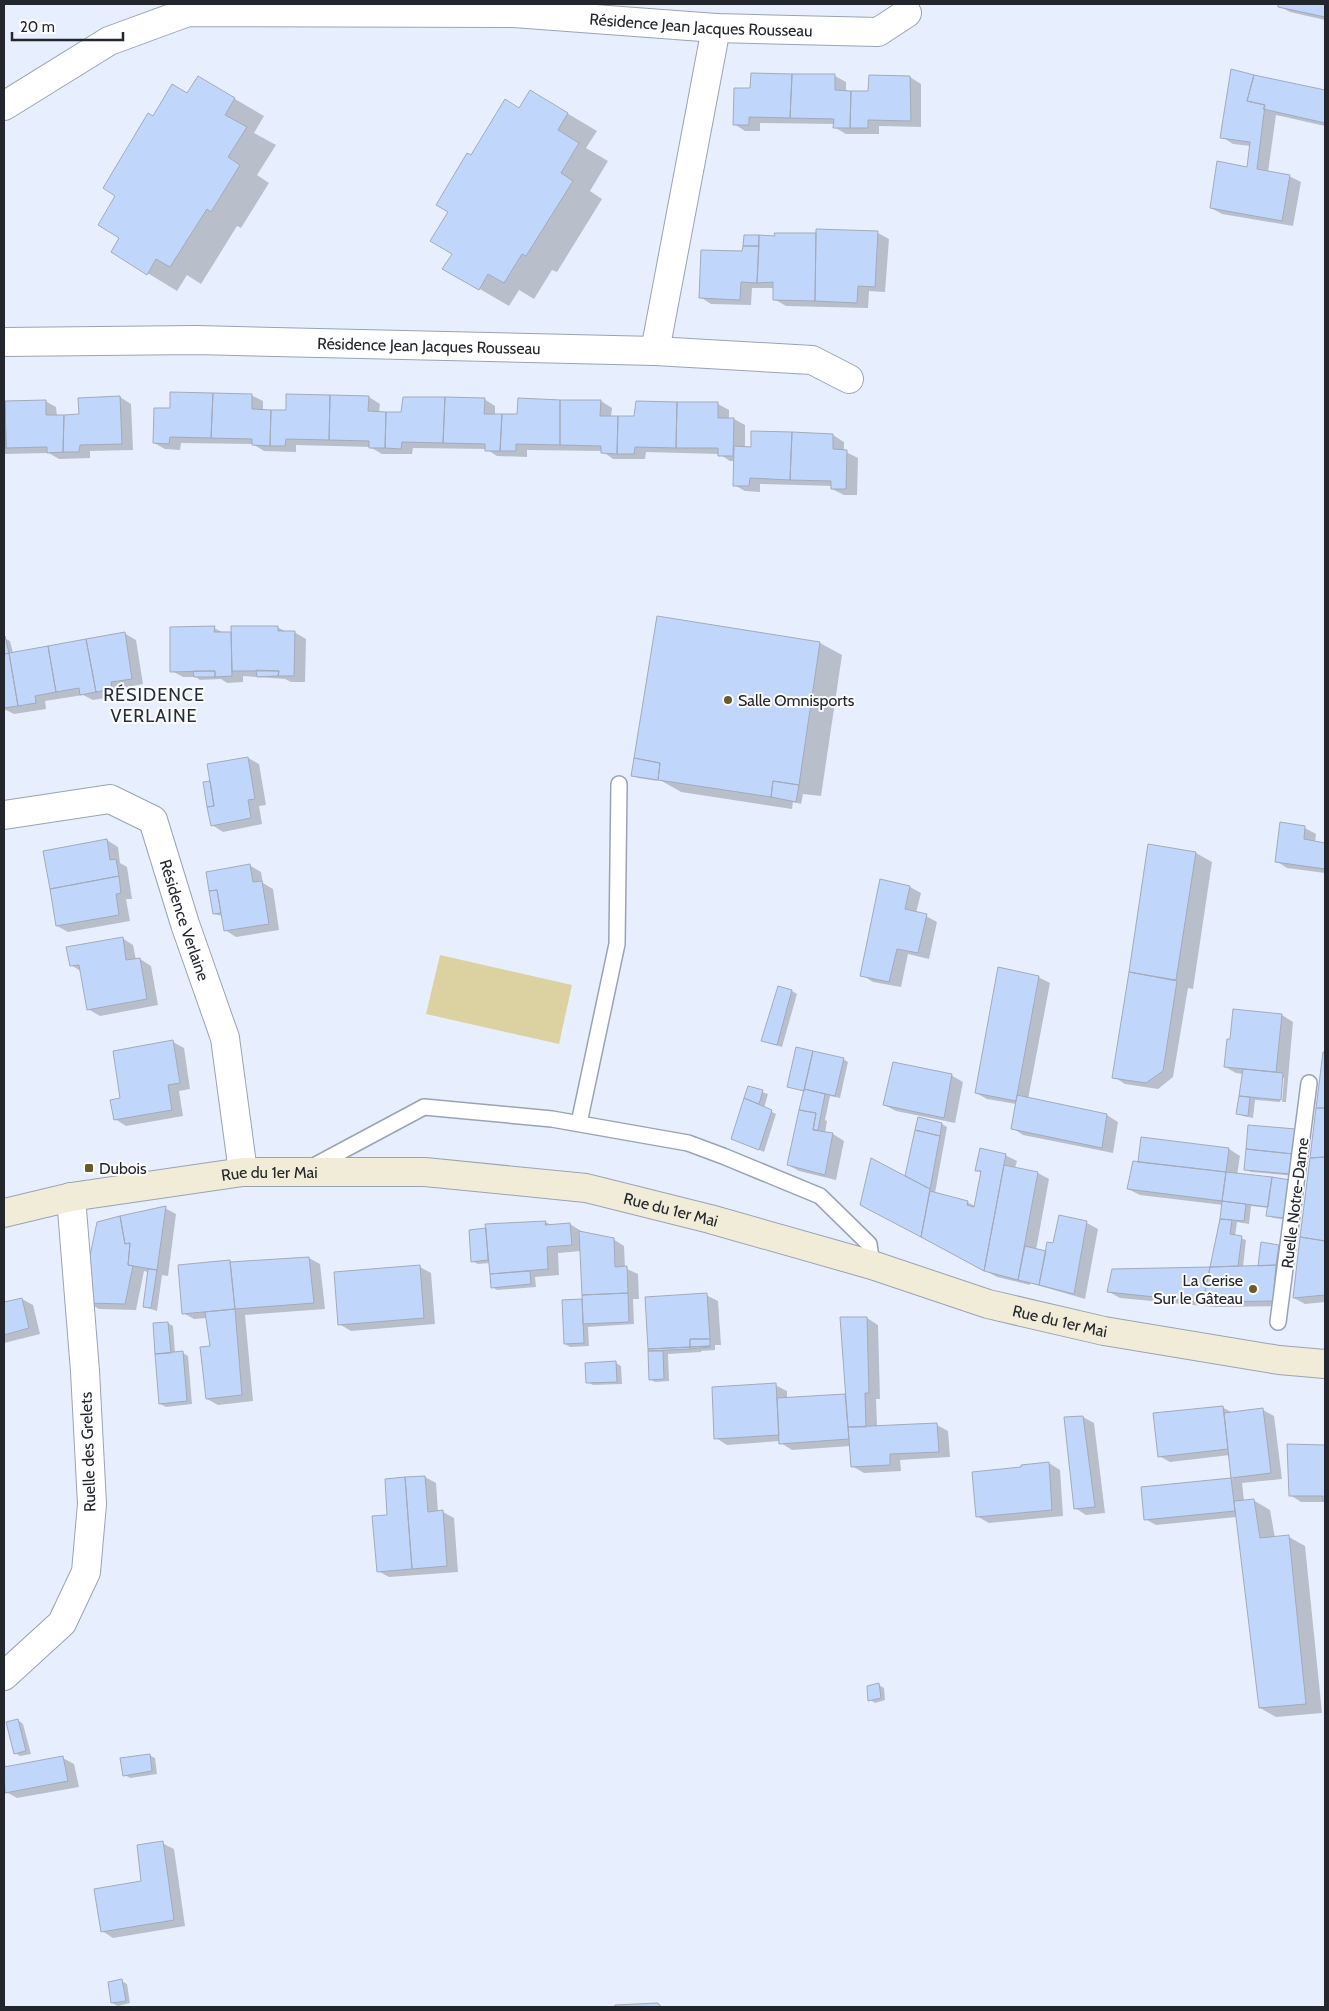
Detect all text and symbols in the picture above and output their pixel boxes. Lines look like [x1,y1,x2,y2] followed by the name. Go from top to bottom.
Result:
[589,9,813,40] street label: Résidence Jean Jacques Rousseau
[12,10,124,42] scale bar
[20,18,55,36] text: 20 m
[317,333,541,358] street label: Résidence Jean Jacques Rousseau
[103,684,205,727] district label: RÉSIDENCE VERLAINE
[738,691,855,710] place label: Salle Omnisports
[722,694,734,706] marker: Salle Omnisports
[156,857,214,983] street label: Résidence Verlaine
[1278,1137,1312,1269] street label: Ruelle Notre-Dame
[99,1159,147,1178] place label: Dubois
[83,1162,95,1174] marker: Dubois
[220,1162,318,1185] street label: Rue du 1er Mai
[622,1188,720,1230] street label: Rue du 1er Mai
[1153,1271,1243,1308] place label: La Cerise Sur le Gâteau
[1247,1283,1259,1295] marker: La Cerise Sur le Gâteau
[1011,1301,1109,1341] street label: Rue du 1er Mai
[76,1391,100,1512] street label: Ruelle des Grelets

